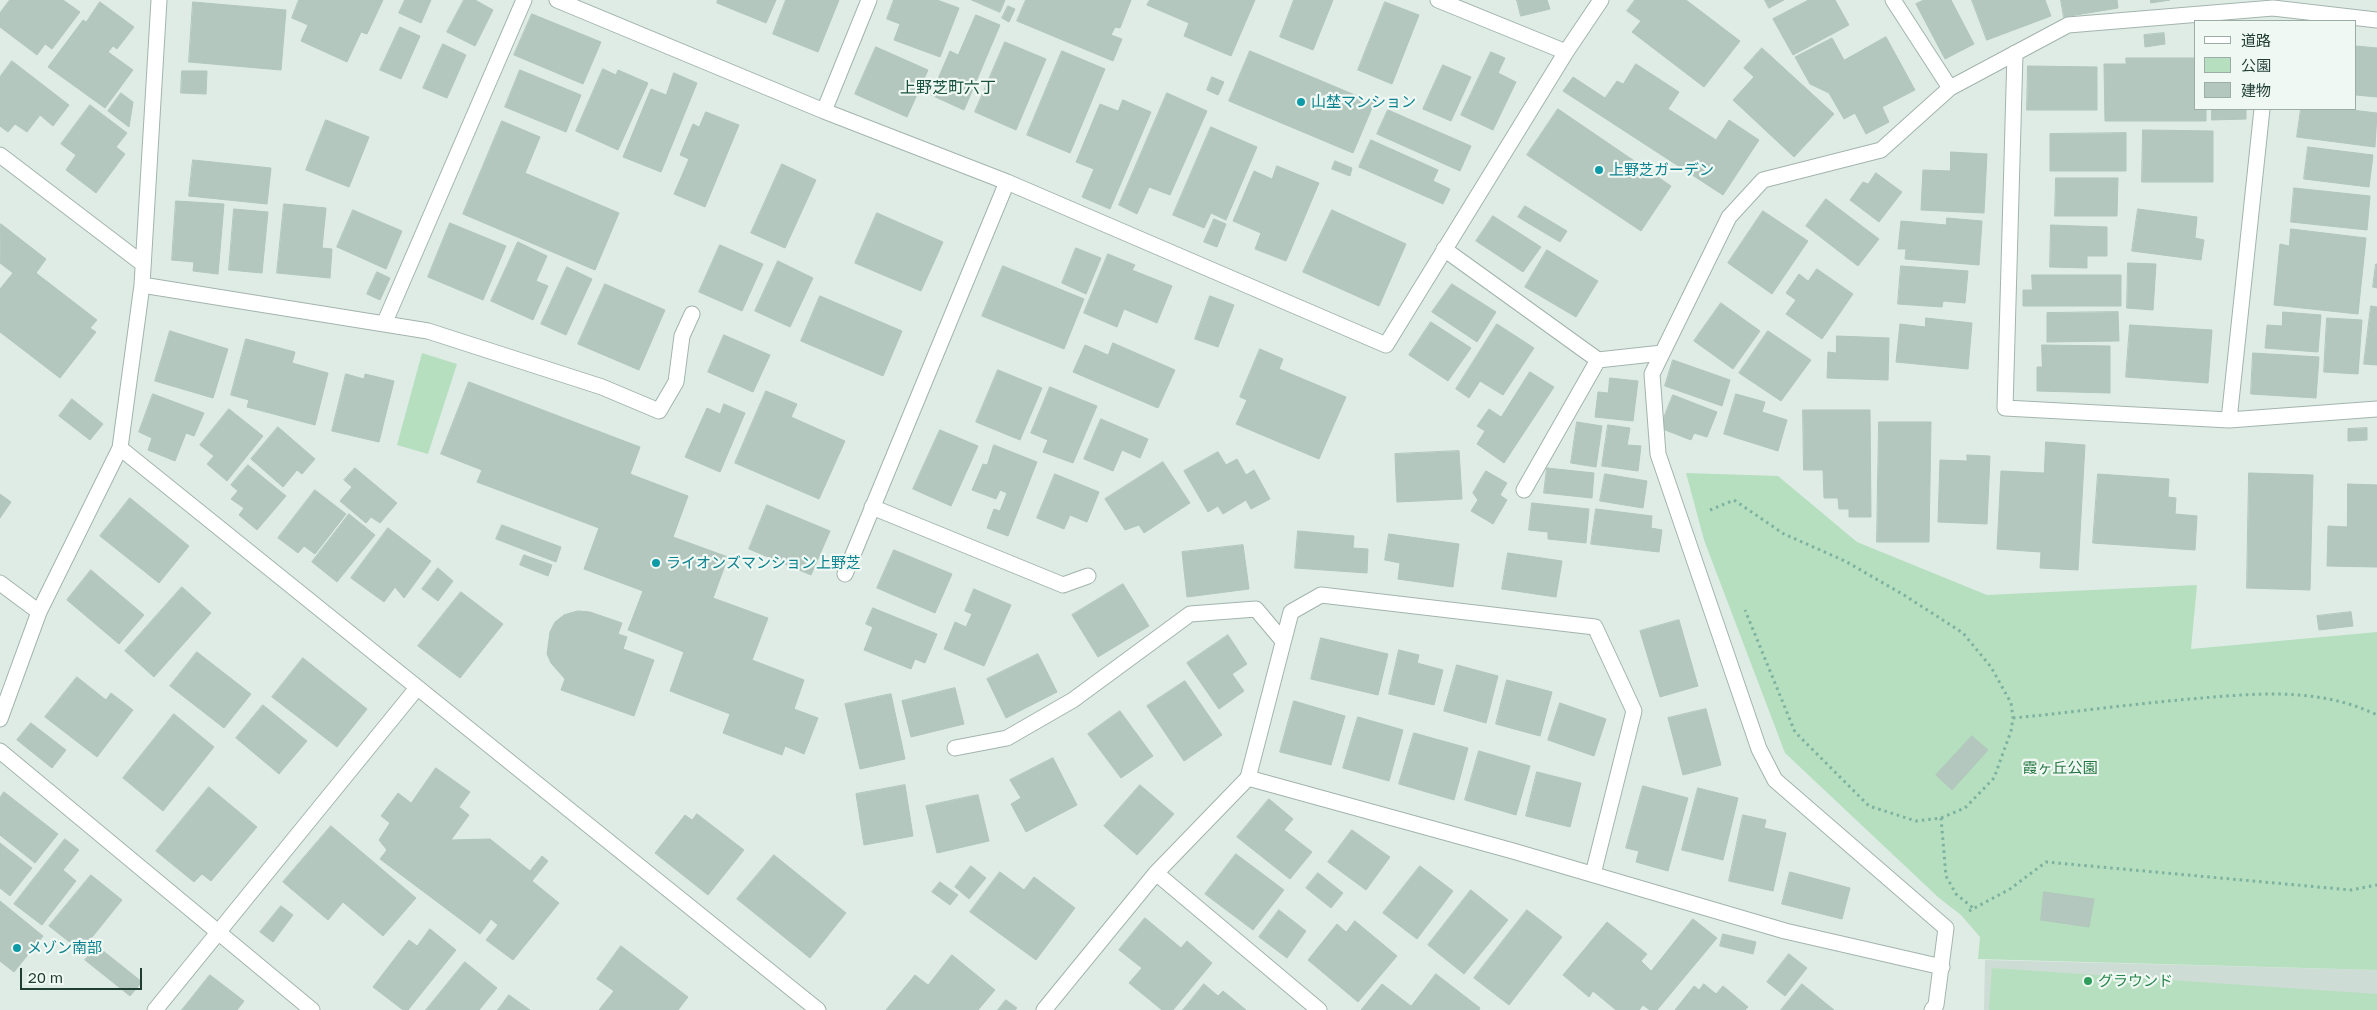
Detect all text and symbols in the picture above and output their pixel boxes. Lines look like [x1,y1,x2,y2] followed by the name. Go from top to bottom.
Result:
[2194,20,2357,110] legend
[2241,31,2271,49] text: 道路
[2241,56,2271,74] text: 公園
[900,78,996,98] district label: 上野芝町六丁
[2241,81,2271,99] text: 建物
[1311,93,1416,111] place label: 山埜マンション
[1295,96,1307,108] marker: 山埜マンション
[1609,161,1714,179] place label: 上野芝ガーデン
[1593,164,1605,176] marker: 上野芝ガーデン
[666,554,861,572] place label: ライオンズマンション上野芝
[650,557,662,569] marker: ライオンズマンション上野芝
[2023,759,2097,777] park label: 霞ヶ丘公園
[27,939,102,957] place label: メゾン南部
[11,942,23,954] marker: メゾン南部
[22,958,145,990] scale bar
[28,968,63,986] text: 20 m
[2098,972,2173,990] place label: グラウンド
[2082,975,2094,987] marker: グラウンド

